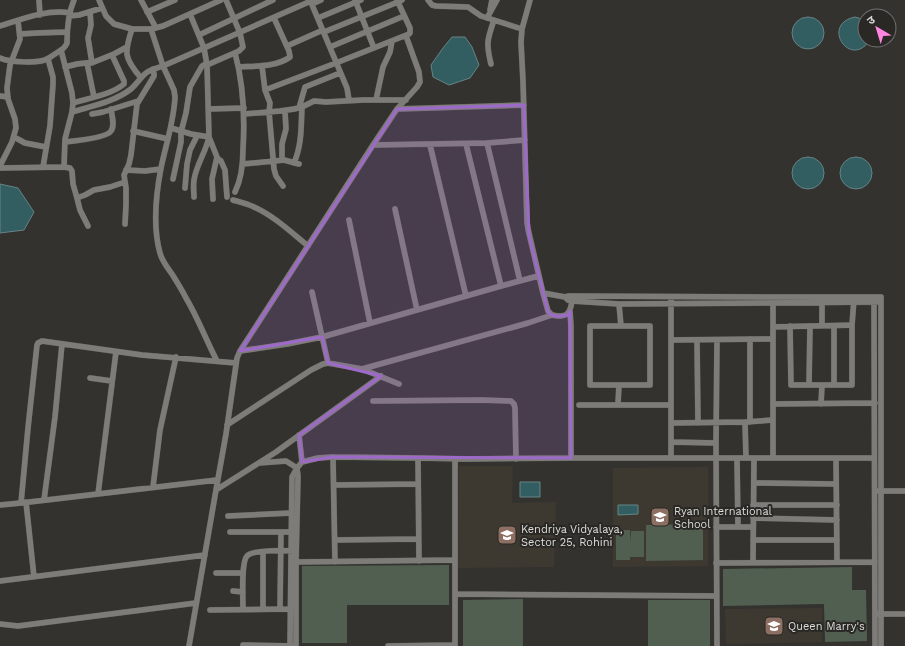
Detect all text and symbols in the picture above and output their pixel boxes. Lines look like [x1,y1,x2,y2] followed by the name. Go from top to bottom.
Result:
[857,8,897,48] north arrow
[865,13,878,28] text: उ
[674,505,773,531] place label: Ryan International School
[649,506,671,528] school or university icon: Ryan International School
[521,523,623,549] place label: Kendriya Vidyalaya, Sector 25, Rohini
[496,524,518,546] school or university icon: Kendriya Vidyalaya, Sector 25, Rohini
[763,615,785,637] school or university icon: Queen Marry's
[788,620,865,633] place label: Queen Marry's

